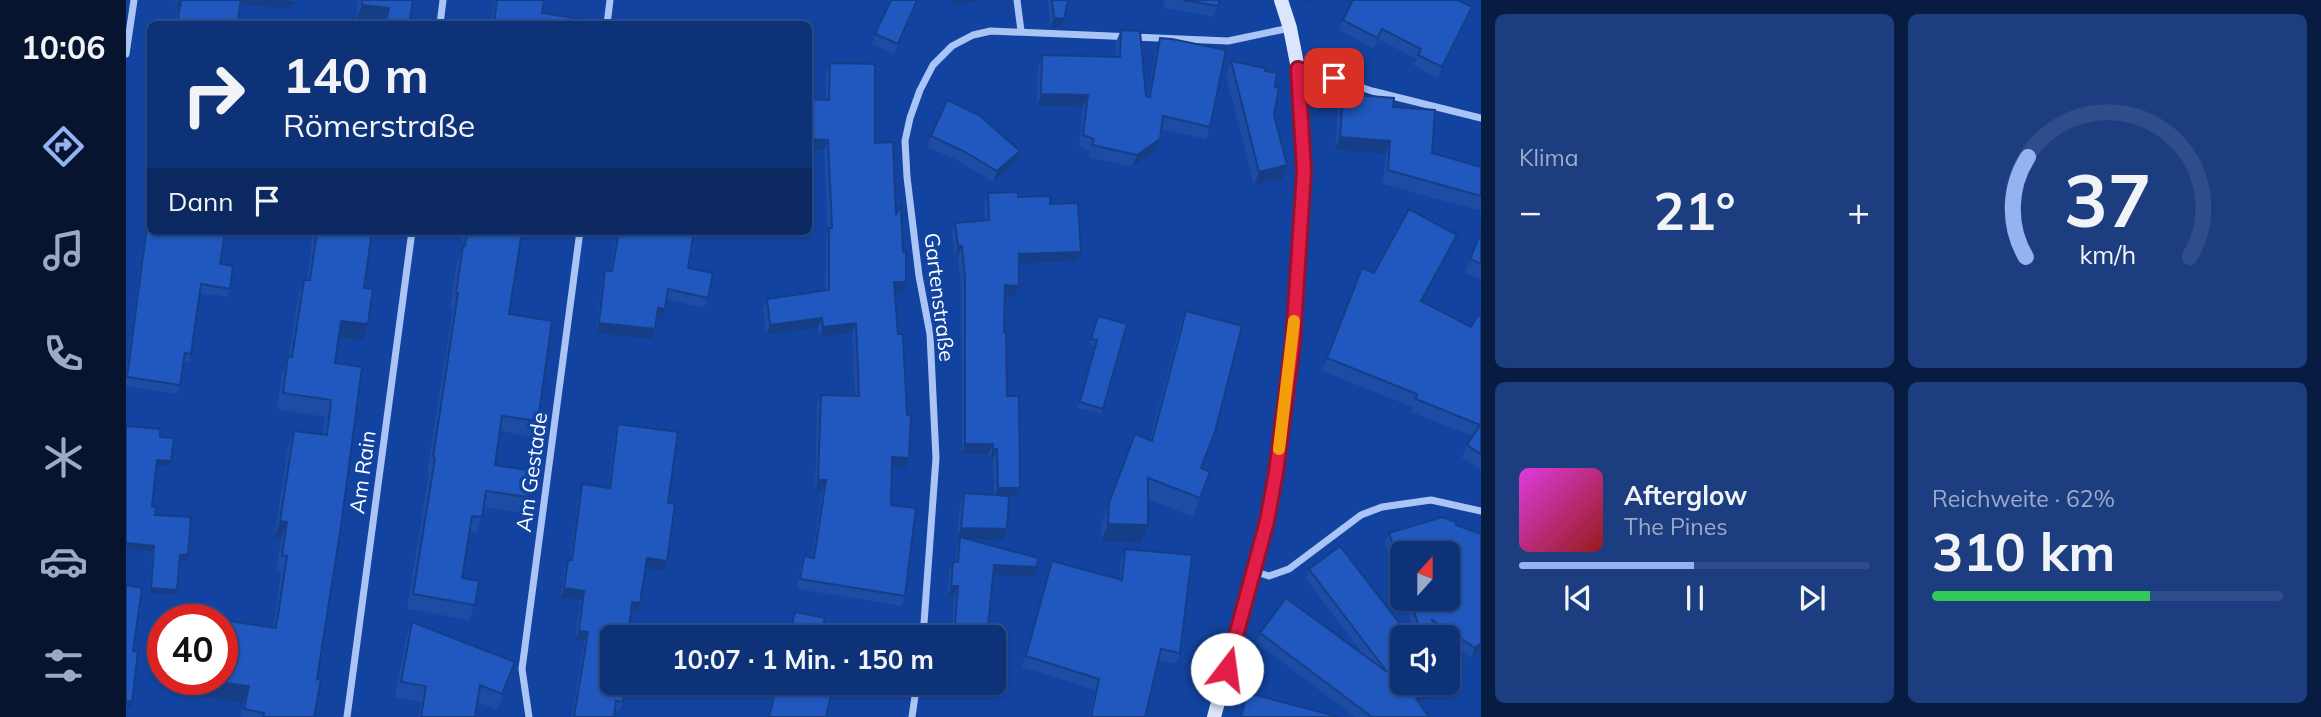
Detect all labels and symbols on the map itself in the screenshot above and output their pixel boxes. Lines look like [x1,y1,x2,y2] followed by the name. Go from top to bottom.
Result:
[1304,48,1364,108] pin
[919,231,961,363] street label: Gartenstraße
[510,411,552,533] street label: Am Gestade
[343,429,381,515] street label: Am Rain
[1390,541,1460,611] north arrow
[147,604,238,695] speed limit sign: 40
[1190,632,1264,706] position arrow

